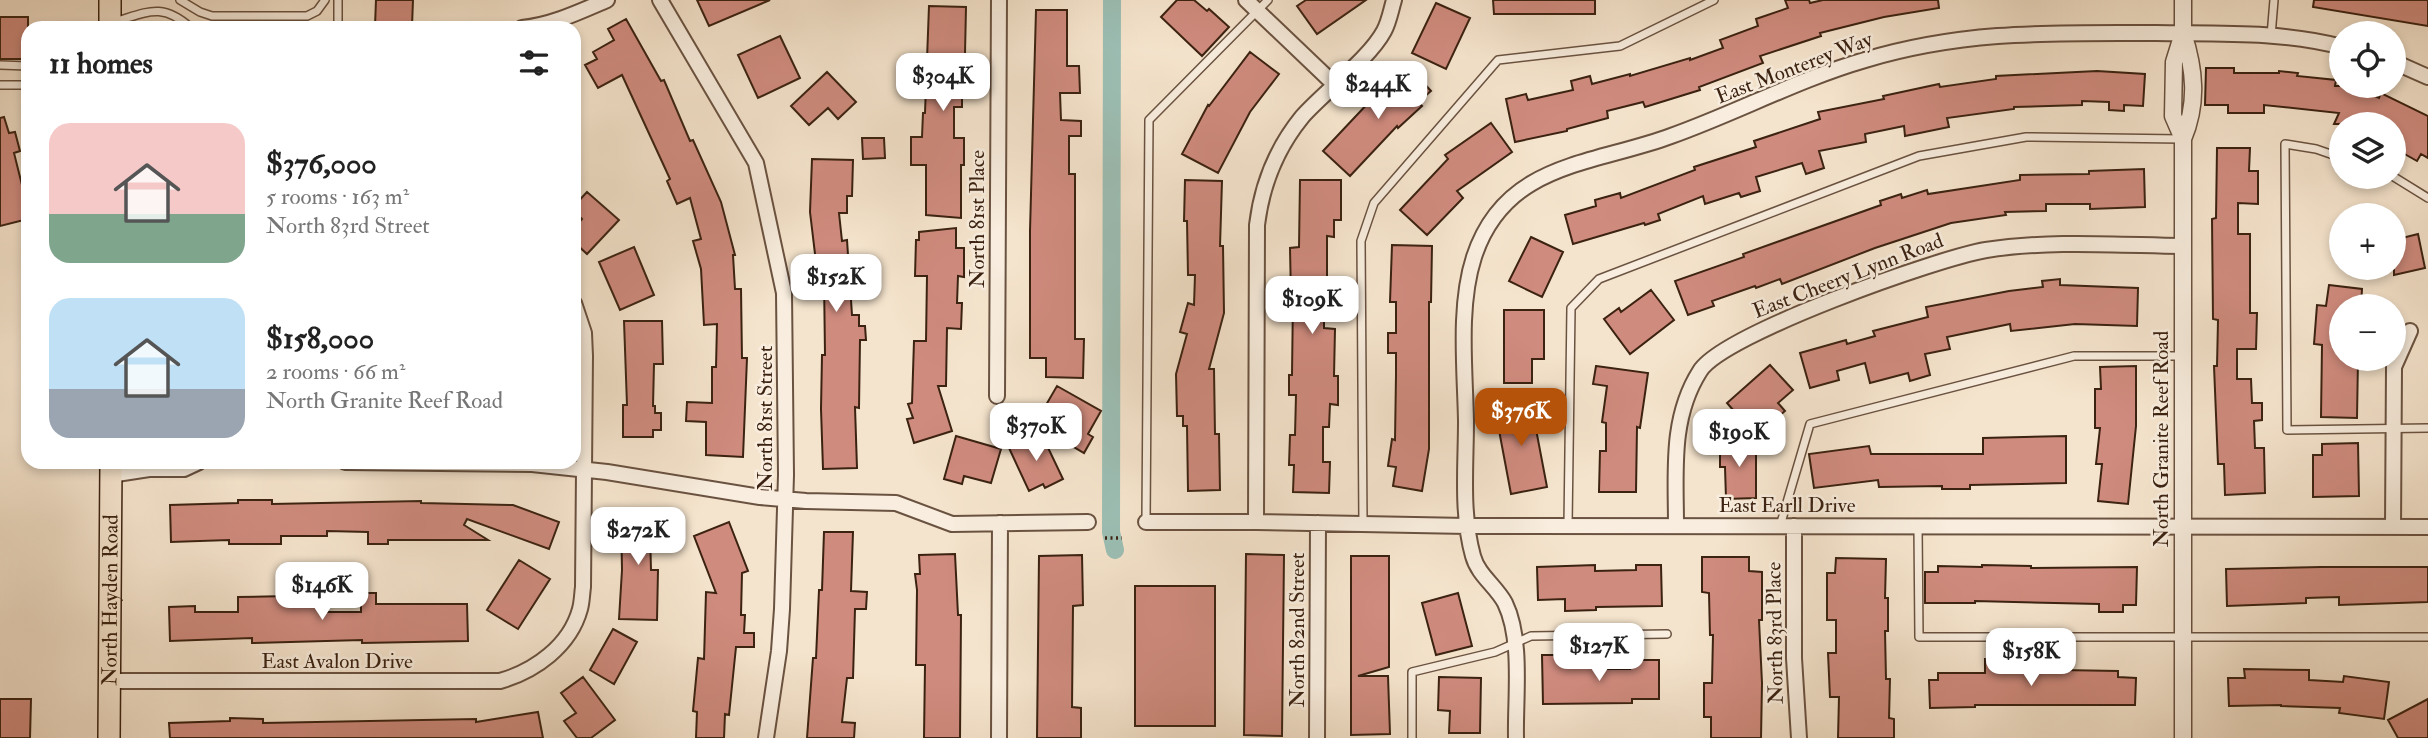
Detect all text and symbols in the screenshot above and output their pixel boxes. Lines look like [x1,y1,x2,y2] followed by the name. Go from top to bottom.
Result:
[2329,21,2406,371] map controls
[2329,21,2406,98] button: locate
[1712,25,1877,110] street label: East Monterey Way
[515,44,553,82] icon: filters
[49,45,153,82] text: 11 homes
[894,54,992,113] pin: $304K
[912,61,974,90] text: $304K
[1329,61,1427,121] pin: $244K
[1345,69,1411,98] text: $244K
[2329,112,2406,189] button: layers
[266,145,377,182] text: $376,000
[964,150,991,288] street label: North 81st Place
[105,151,189,235] icon: home
[266,182,409,211] text: 5 rooms · 163 m²
[2329,203,2406,280] button: +
[266,211,430,240] text: North 83rd Street
[1749,227,1948,325] street label: East Cheery Lynn Road
[787,254,885,314] pin: $152K
[807,262,865,291] text: $152K
[1263,276,1361,336] pin: $109K
[1282,284,1342,313] text: $109K
[2329,294,2406,371] button: −
[266,320,374,357] text: $158,000
[105,326,189,410] icon: home
[2148,330,2175,547] street label: North Granite Reef Road
[752,345,779,490] street label: North 81st Street
[266,357,405,386] text: 2 rooms · 66 m²
[266,386,503,415] text: North Granite Reef Road
[1472,388,1570,448] pin: $376K
[1491,396,1551,425] text: $376K
[987,404,1085,463] pin: $370K
[1690,410,1788,469] pin: $190K
[1006,411,1066,440] text: $370K
[1709,417,1769,446] text: $190K
[1719,492,1856,519] street label: East Earll Drive
[589,508,687,567] pin: $272K
[96,514,124,686] street label: North Hayden Road
[607,515,669,544] text: $272K
[1284,552,1311,708] street label: North 82nd Street
[1760,561,1790,704] street label: North 83rd Place
[273,562,371,622] pin: $146K
[291,570,353,599] text: $146K
[1550,624,1648,683] pin: $127K
[1982,628,2080,688] pin: $158K
[1569,631,1629,660] text: $127K
[2002,636,2060,665] text: $158K
[261,648,413,675] street label: East Avalon Drive

